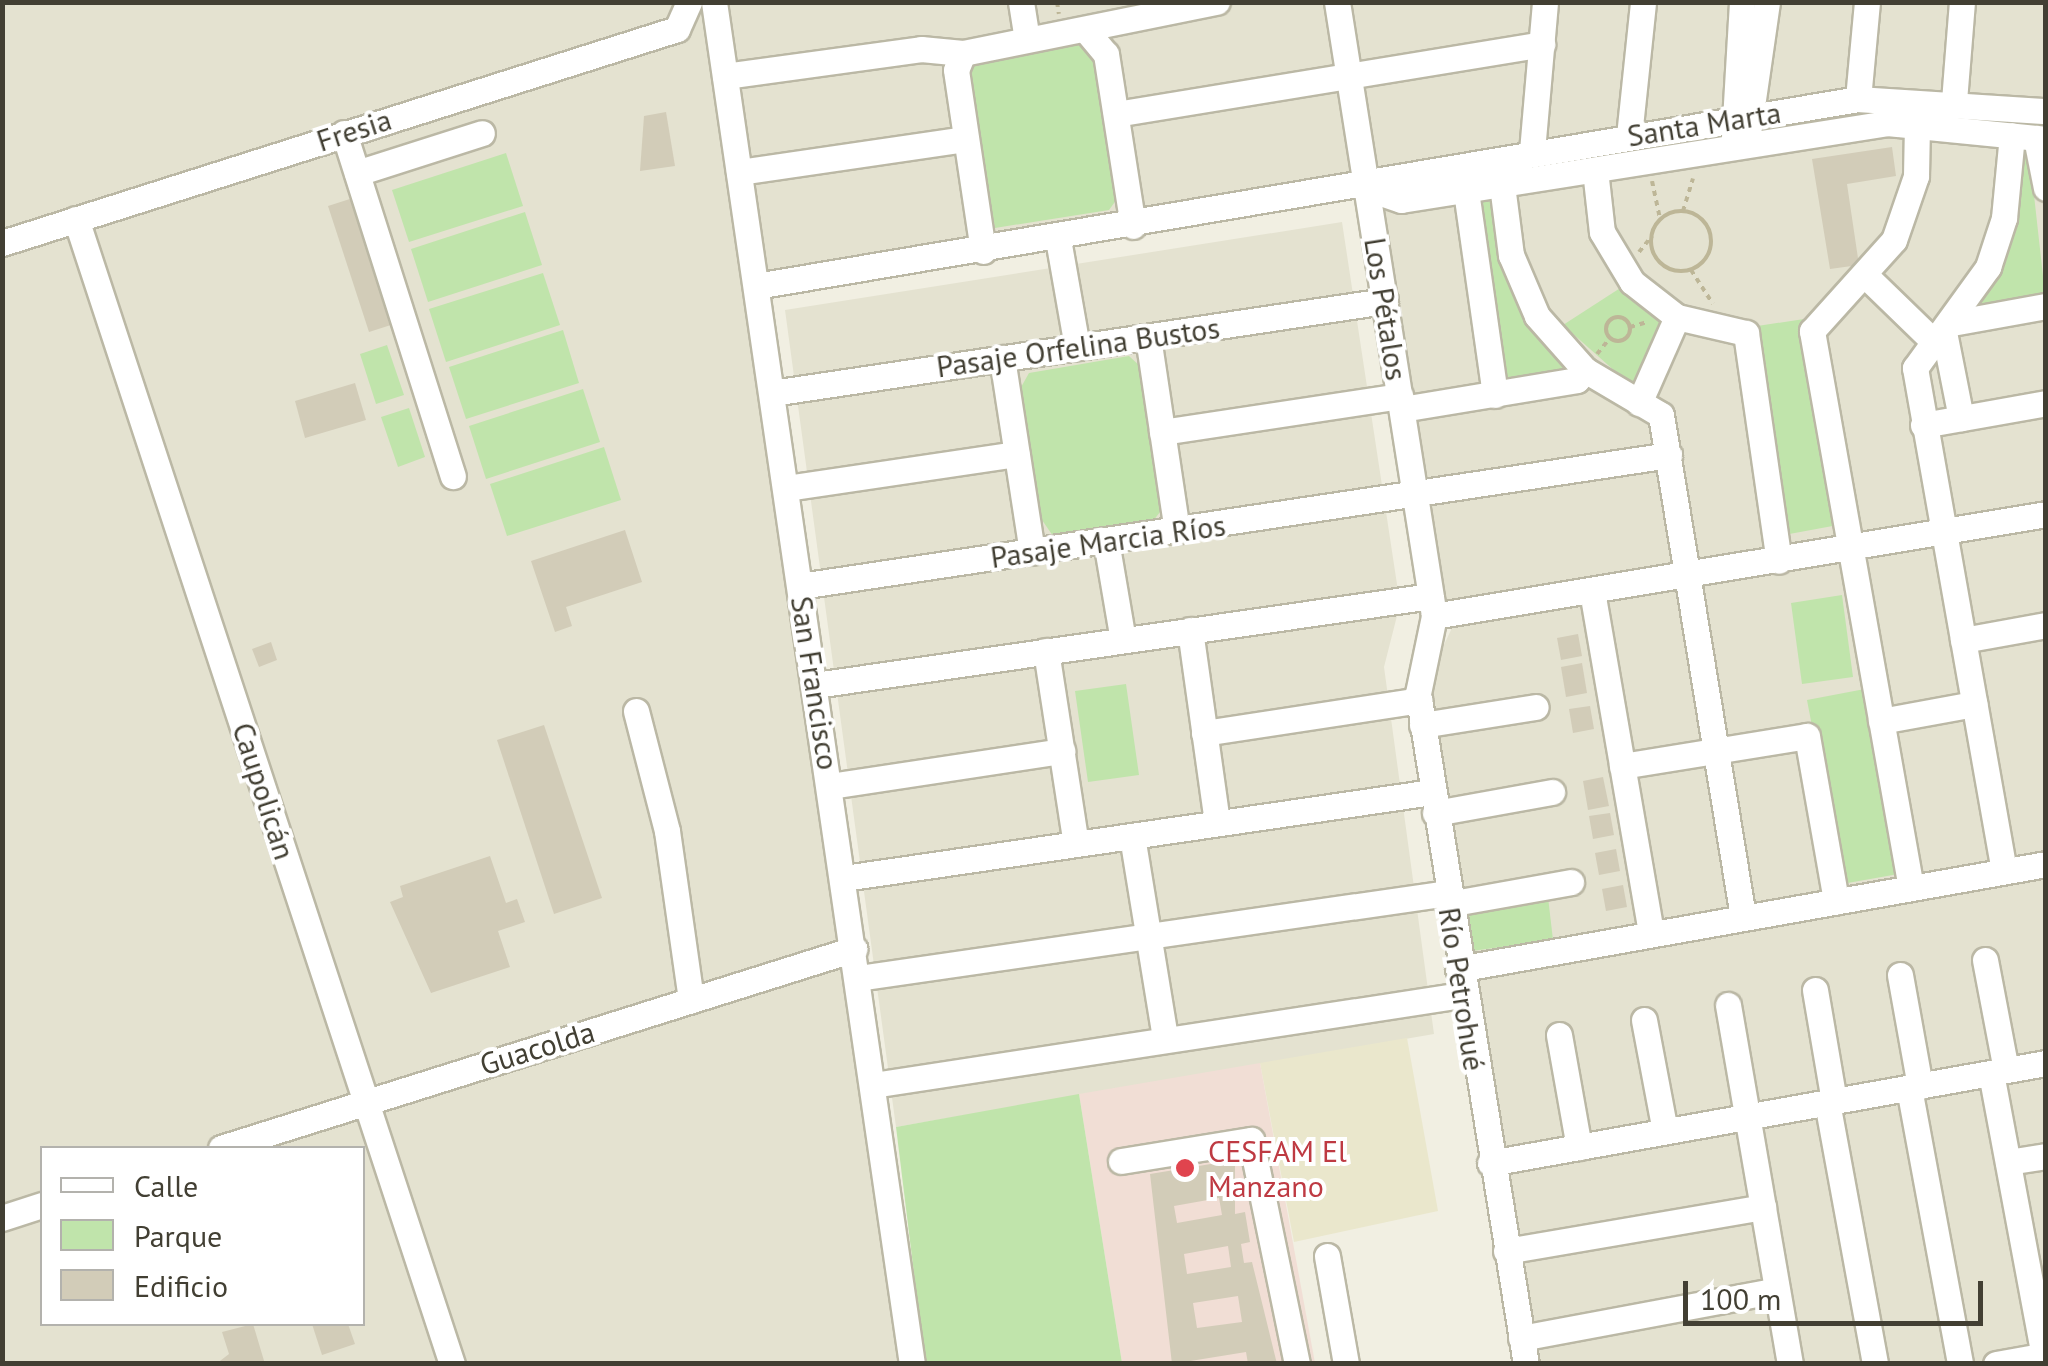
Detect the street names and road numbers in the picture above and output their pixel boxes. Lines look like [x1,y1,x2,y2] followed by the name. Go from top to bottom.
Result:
[1625,94,1783,154] street label: Santa Marta
[312,101,396,159] street label: Fresia
[1357,235,1415,383] street label: Los Pétalos
[934,309,1222,385] street label: Pasaje Orfelina Bustos
[988,507,1228,575] street label: Pasaje Marcia Ríos
[784,594,846,772] street label: San Francisco
[225,718,303,864] street label: Caupolicán
[1431,905,1493,1073] street label: Río Petrohué
[475,1014,599,1082] street label: Guacolda

